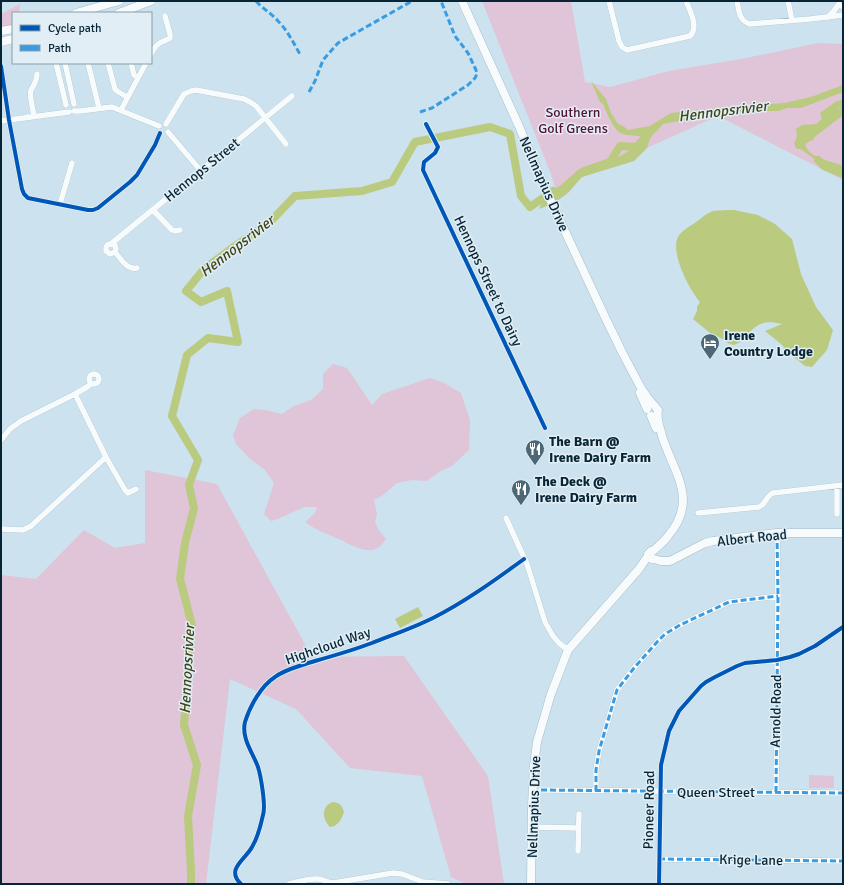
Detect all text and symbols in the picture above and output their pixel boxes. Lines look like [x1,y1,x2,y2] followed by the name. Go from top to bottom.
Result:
[12,12,152,64] legend
[48,21,101,36] text: Cycle path
[48,41,71,56] text: Path
[677,96,771,125] water label: Hennopsrivier
[538,104,608,137] park label: Southern Golf Greens
[161,134,243,206] street label: Hennops Street
[515,134,573,234] street label: Nellmapius Drive
[196,210,280,281] water label: Hennopsrivier
[450,213,526,349] street label: Hennops Street to Dairy
[724,327,813,360] place label: Irene Country Lodge
[699,332,721,360] hotel icon: Irene Country Lodge
[549,433,651,466] place label: The Barn @ Irene Dairy Farm
[524,438,546,466] restaurant icon: The Barn @ Irene Dairy Farm
[535,473,637,506] place label: The Deck @ Irene Dairy Farm
[510,478,532,506] restaurant icon: The Deck @ Irene Dairy Farm
[716,526,788,550] street label: Albert Road
[176,621,198,714] water label: Hennopsrivier
[283,623,373,669] street label: Highcloud Way
[767,674,785,748] street label: Arnold Road
[524,756,544,858] street label: Nellmapius Drive
[640,770,658,850] street label: Pioneer Road
[677,784,755,801] street label: Queen Street
[719,851,783,869] street label: Krige Lane

